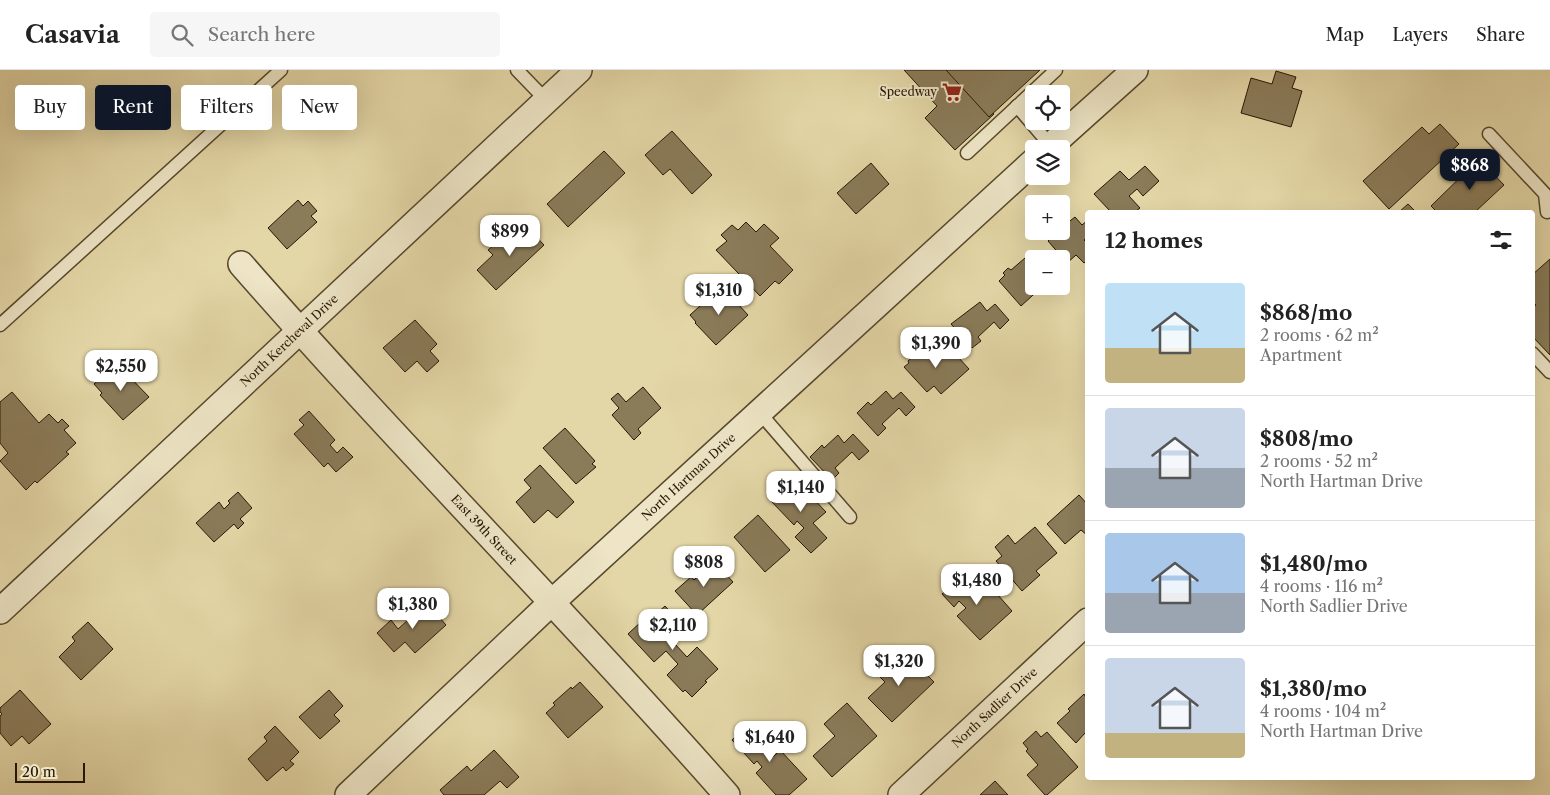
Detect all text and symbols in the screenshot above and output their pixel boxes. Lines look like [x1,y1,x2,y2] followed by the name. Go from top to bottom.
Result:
[150,12,500,57] search box
[25,20,120,49] text: Casavia
[168,21,196,49] icon: search
[208,23,315,46] text: Search here
[1326,24,1364,46] text: Map
[1392,24,1448,46] text: Layers
[1476,24,1525,46] text: Share
[941,81,963,103] supermarket icon: Speedway
[880,84,937,99] place label: Speedway
[15,85,85,130] chip: Buy
[95,85,171,130] chip: Rent
[181,85,272,130] chip: Filters
[282,85,357,130] chip: New
[1025,85,1070,295] map controls
[1025,85,1070,130] button: locate
[1025,140,1070,185] button: layers
[1440,148,1500,191] pin: $868
[1451,155,1489,175] text: $868
[1025,195,1070,240] button: +
[480,214,540,257] pin: $899
[491,221,529,241] text: $899
[1487,226,1515,254] icon: filters
[1105,228,1203,253] text: 12 homes
[1025,250,1070,295] button: −
[678,274,760,316] pin: $1,310
[696,280,742,300] text: $1,310
[237,291,341,390] street label: North Kercheval Drive
[1260,300,1352,325] text: $868/mo
[1145,303,1205,363] icon: home
[1260,325,1379,345] text: 2 rooms · 62 m²
[895,326,977,369] pin: $1,390
[911,333,961,353] text: $1,390
[1260,345,1342,365] text: Apartment
[80,350,162,392] pin: $2,550
[96,356,146,376] text: $2,550
[1260,426,1353,451] text: $808/mo
[1145,428,1205,488] icon: home
[638,430,739,523] street label: North Hartman Drive
[1260,451,1378,471] text: 2 rooms · 52 m²
[760,470,842,513] pin: $1,140
[1260,471,1423,491] text: North Hartman Drive
[777,477,825,497] text: $1,140
[448,491,521,568] street label: East 39th Street
[674,546,734,588] pin: $808
[1260,551,1368,576] text: $1,480/mo
[685,552,723,572] text: $808
[1145,553,1205,613] icon: home
[936,564,1018,606] pin: $1,480
[952,570,1002,590] text: $1,480
[1260,576,1383,596] text: 4 rooms · 116 m²
[372,588,454,630] pin: $1,380
[388,594,438,614] text: $1,380
[1260,596,1408,616] text: North Sadlier Drive
[632,608,714,651] pin: $2,110
[649,615,697,635] text: $2,110
[858,644,940,687] pin: $1,320
[874,651,924,671] text: $1,320
[949,664,1040,751] street label: North Sadlier Drive
[1260,676,1367,701] text: $1,380/mo
[1145,678,1205,738] icon: home
[1260,701,1386,721] text: 4 rooms · 104 m²
[729,720,811,763] pin: $1,640
[1260,721,1423,741] text: North Hartman Drive
[745,727,795,747] text: $1,640
[15,760,85,783] scale bar
[22,763,56,781] text: 20 m

